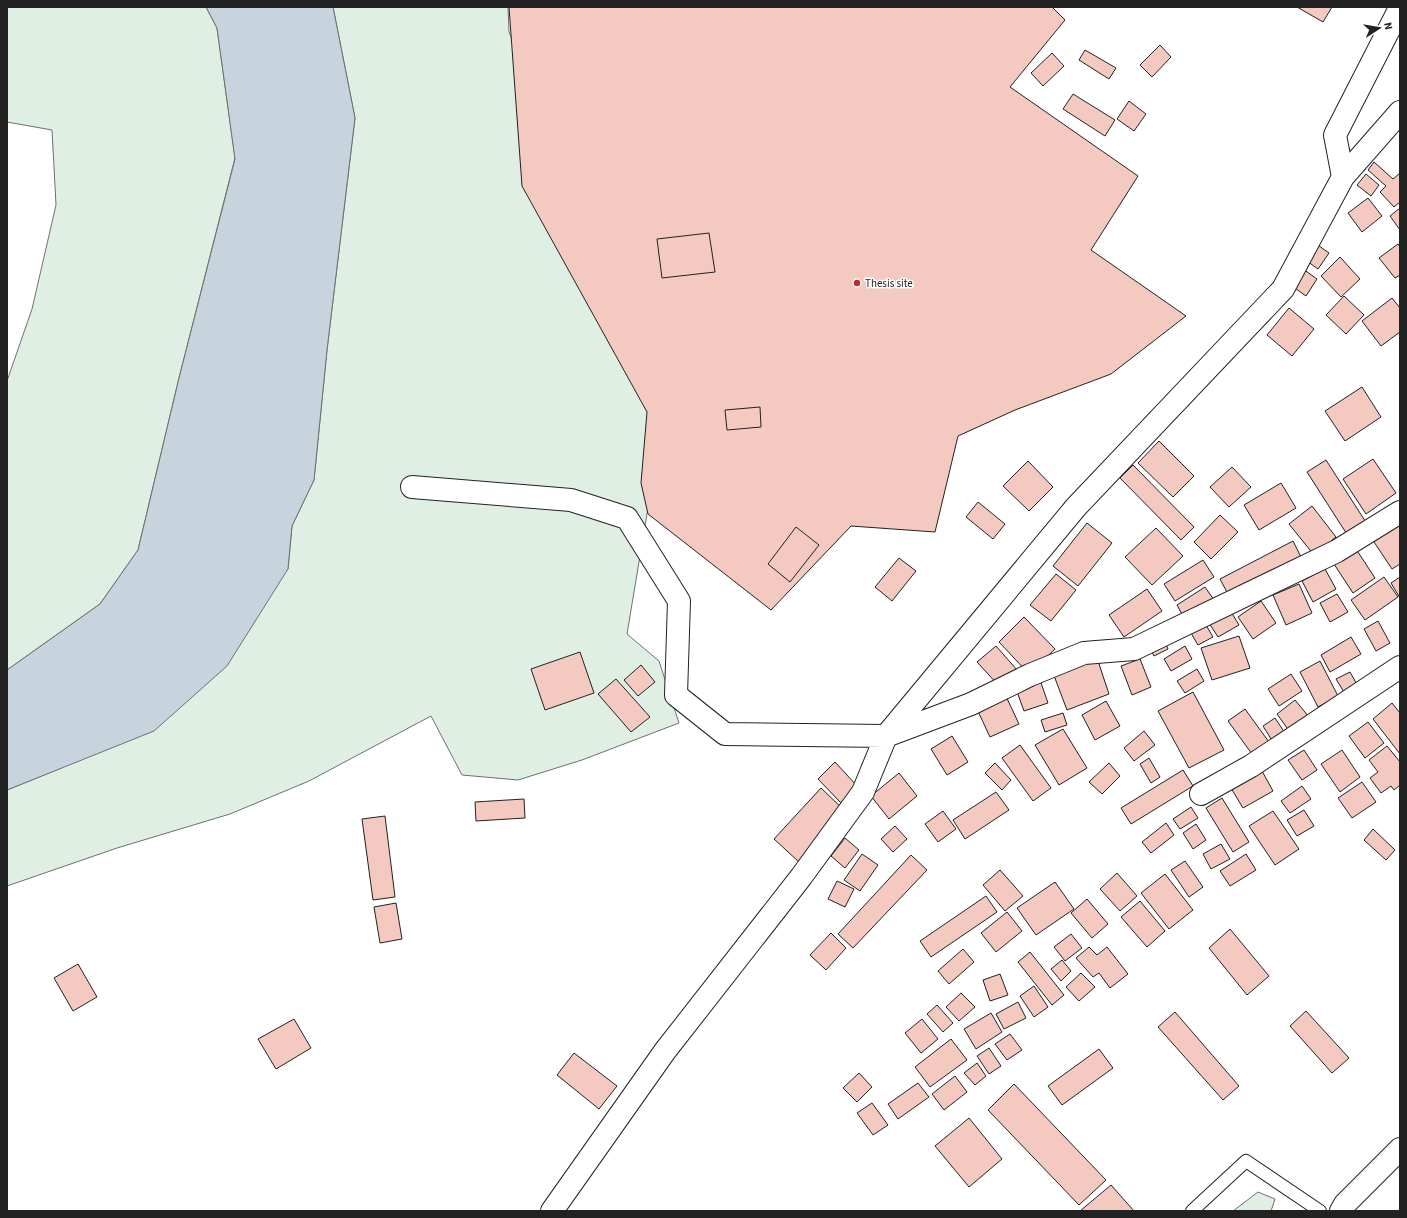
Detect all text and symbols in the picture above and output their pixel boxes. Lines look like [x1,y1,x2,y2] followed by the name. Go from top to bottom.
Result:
[1359,8,1399,48] north arrow
[1380,21,1396,31] text: N
[865,276,913,291] place label: Thesis site
[852,278,862,288] marker: Thesis site

